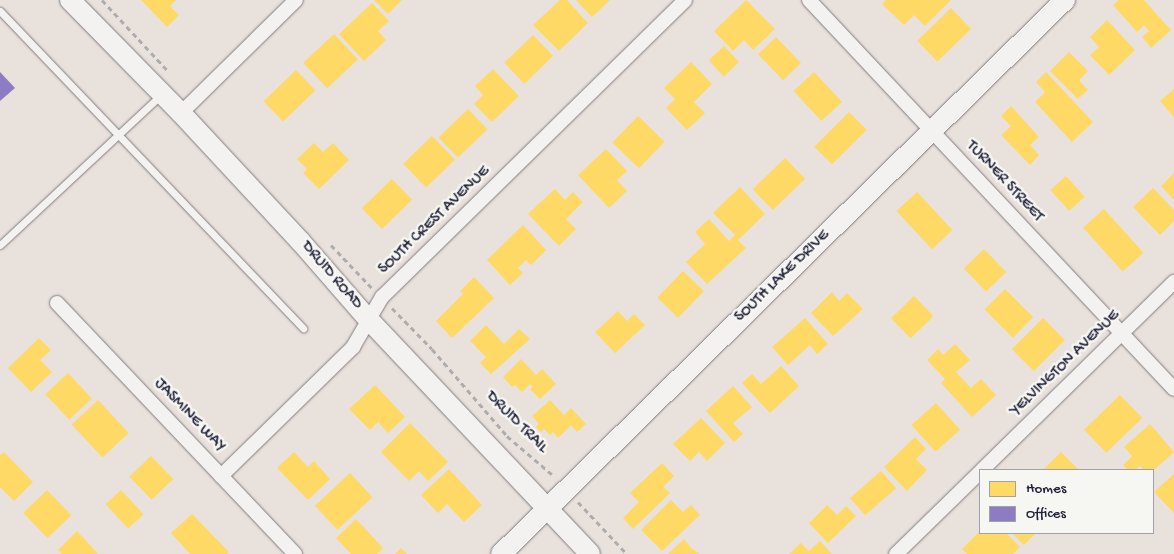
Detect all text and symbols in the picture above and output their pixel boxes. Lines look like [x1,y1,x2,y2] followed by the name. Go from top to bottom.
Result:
[961,137,1047,227] street label: TURNER STREET
[375,163,495,279] street label: SOUTH CREST AVENUE
[731,227,835,327] street label: SOUTH LAKE DRIVE
[296,238,366,314] street label: DRUID ROAD
[1007,307,1125,421] street label: YELVINGTON AVENUE
[149,375,229,457] street label: JASMINE WAY
[481,388,551,458] street label: DRUID TRAIL
[979,469,1154,534] legend
[1026,480,1066,498] text: Homes
[1026,505,1066,523] text: Offices

